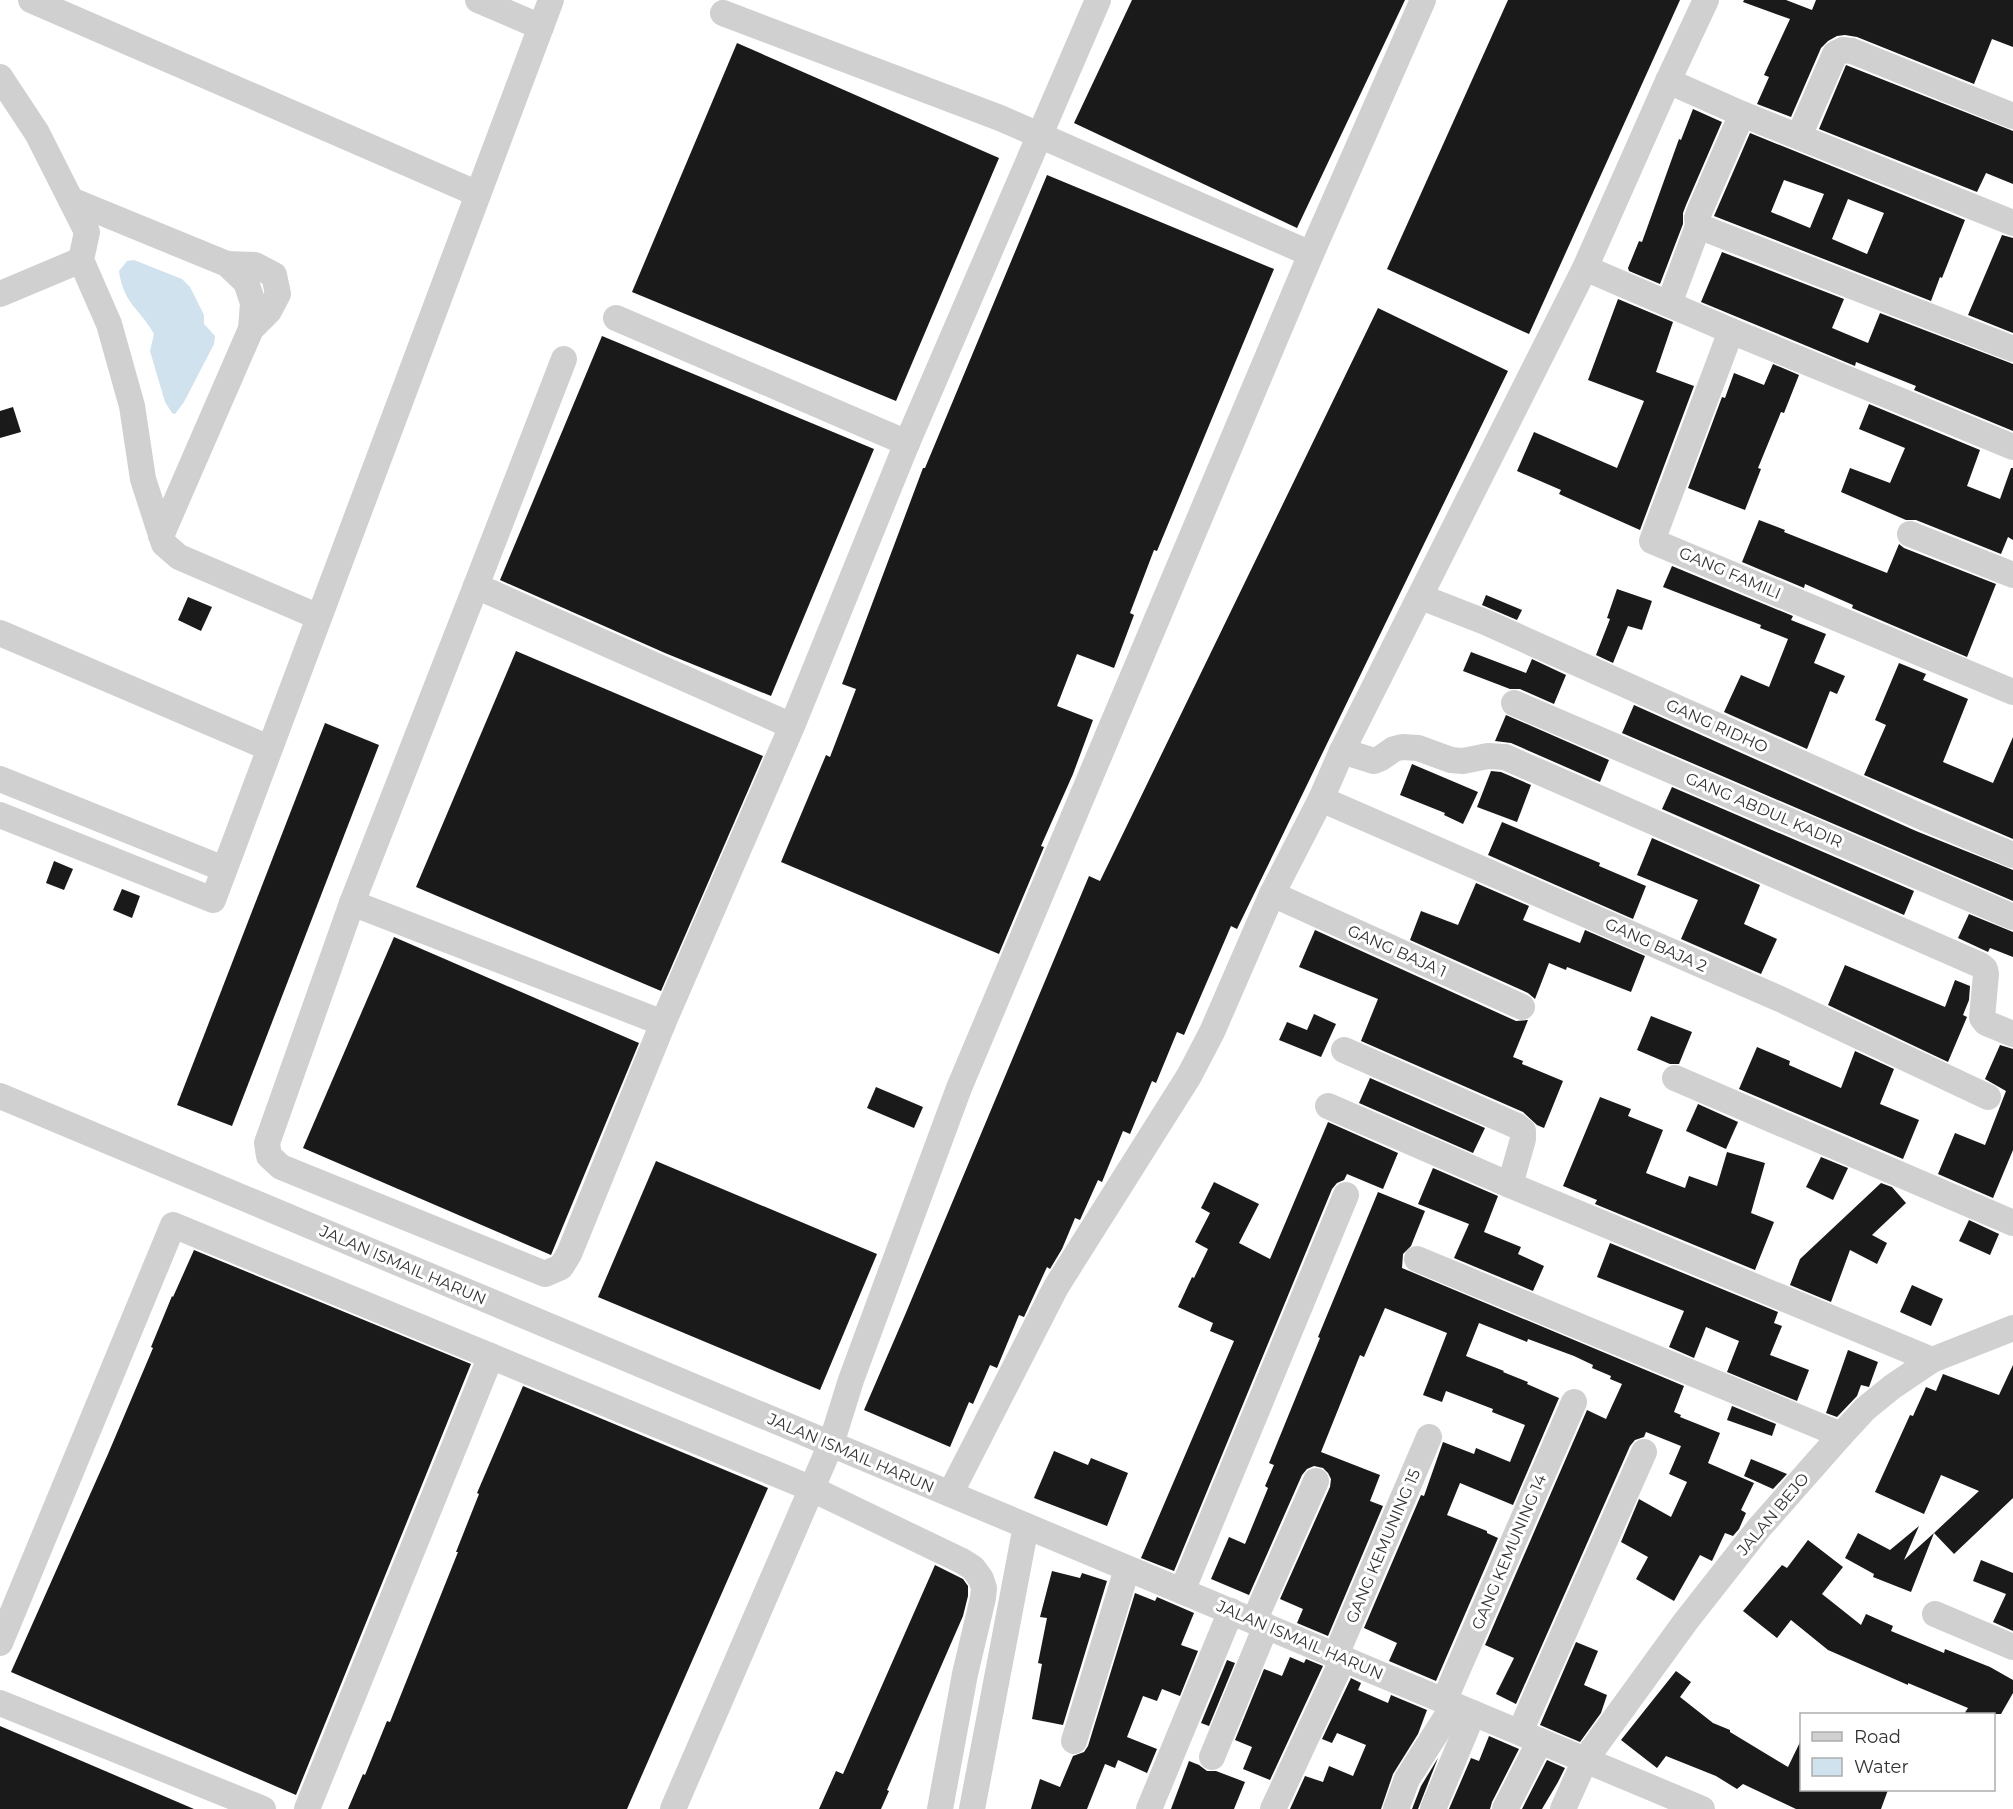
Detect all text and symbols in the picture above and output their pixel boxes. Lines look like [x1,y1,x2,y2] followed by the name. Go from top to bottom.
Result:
[1676,543,1784,603] street label: GANG FAMILI
[1663,695,1771,757] street label: GANG RIDHO
[1683,768,1845,852] street label: GANG ABDUL KADIR
[1602,914,1710,976] street label: GANG BAJA 2
[1345,921,1449,981] street label: GANG BAJA 1
[316,1221,489,1309] street label: JALAN ISMAIL HARUN
[764,1409,937,1497] street label: JALAN ISMAIL HARUN
[1342,1466,1424,1626] street label: GANG KEMUNING 15
[1732,1469,1813,1560] street label: JALAN BEJO
[1468,1471,1551,1633] street label: GANG KEMUNING 14
[1213,1596,1386,1684] street label: JALAN ISMAIL HARUN
[1800,1713,1995,1791] legend
[1854,1726,1901,1748] text: Road
[1854,1756,1909,1778] text: Water

